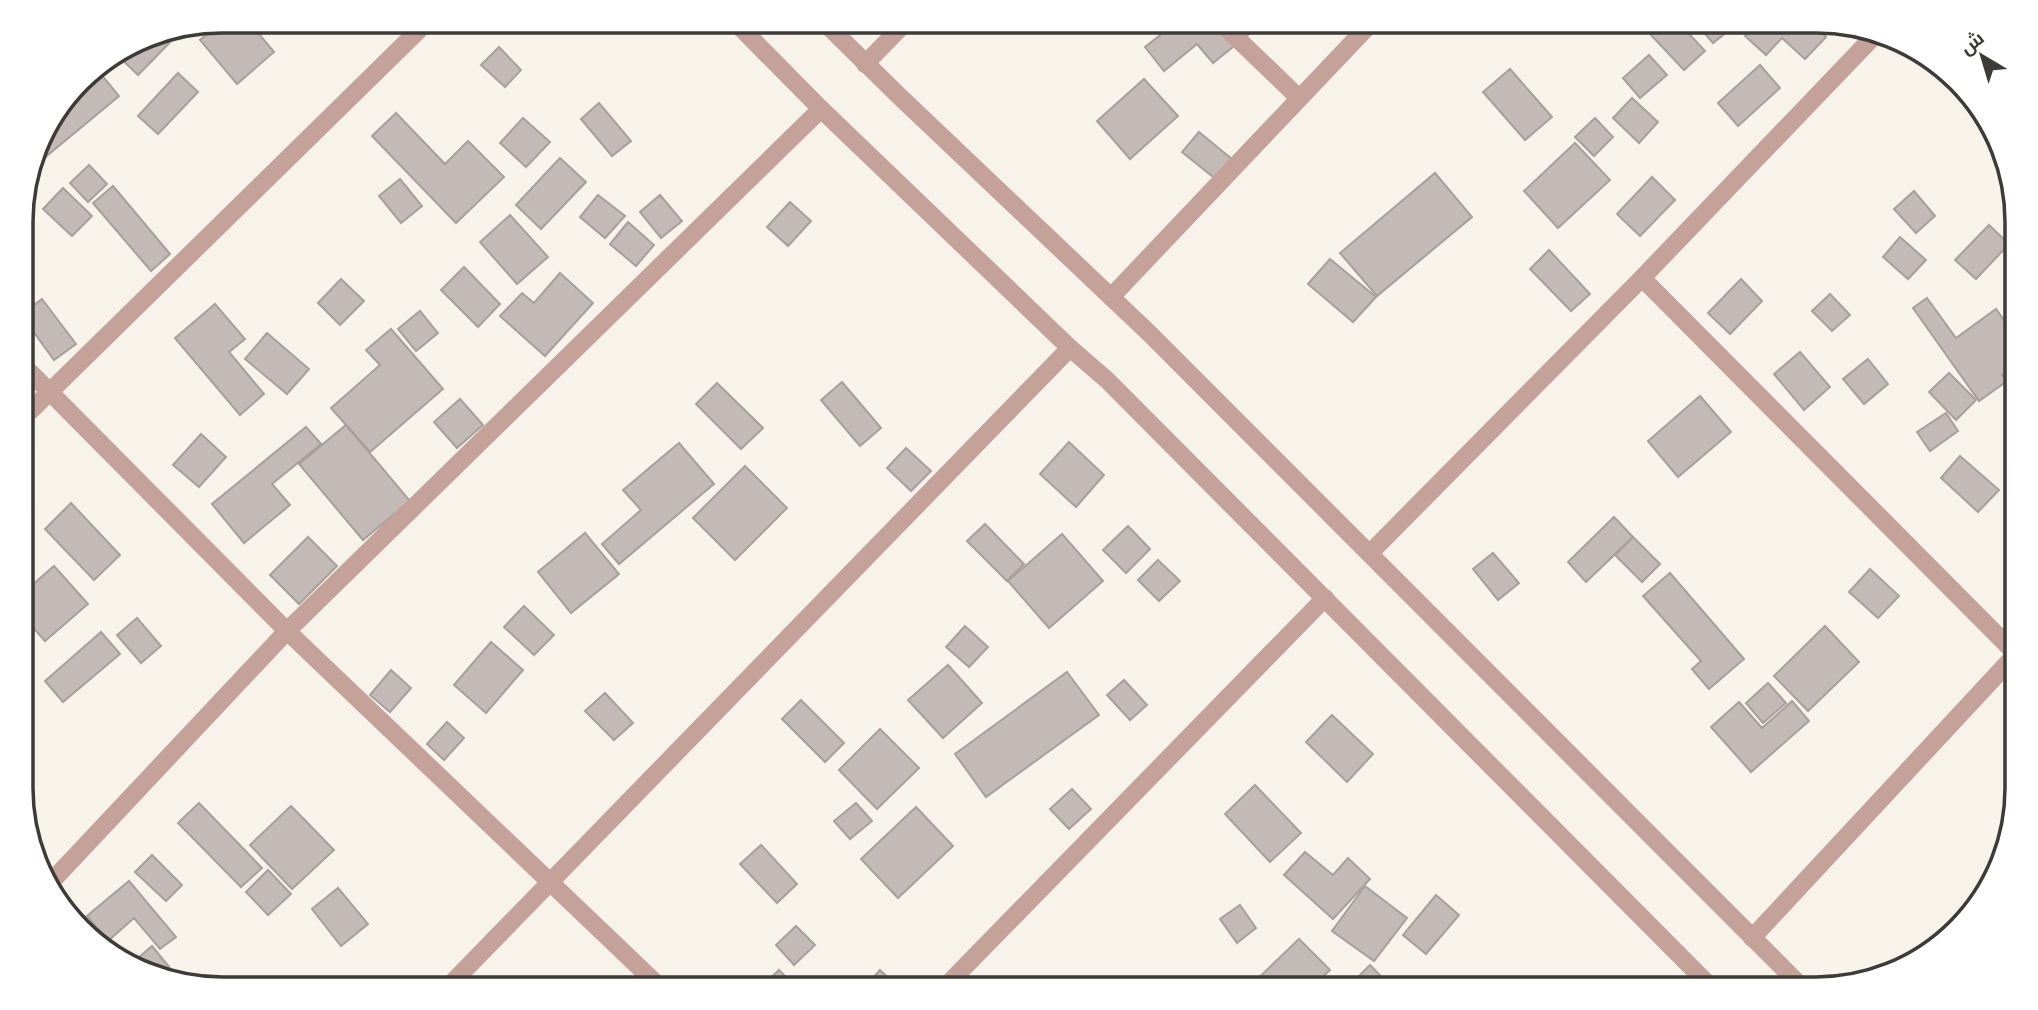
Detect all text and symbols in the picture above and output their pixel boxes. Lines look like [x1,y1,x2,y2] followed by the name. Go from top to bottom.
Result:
[1947,21,2017,91] north arrow
[1956,27,1989,60] text: ش

